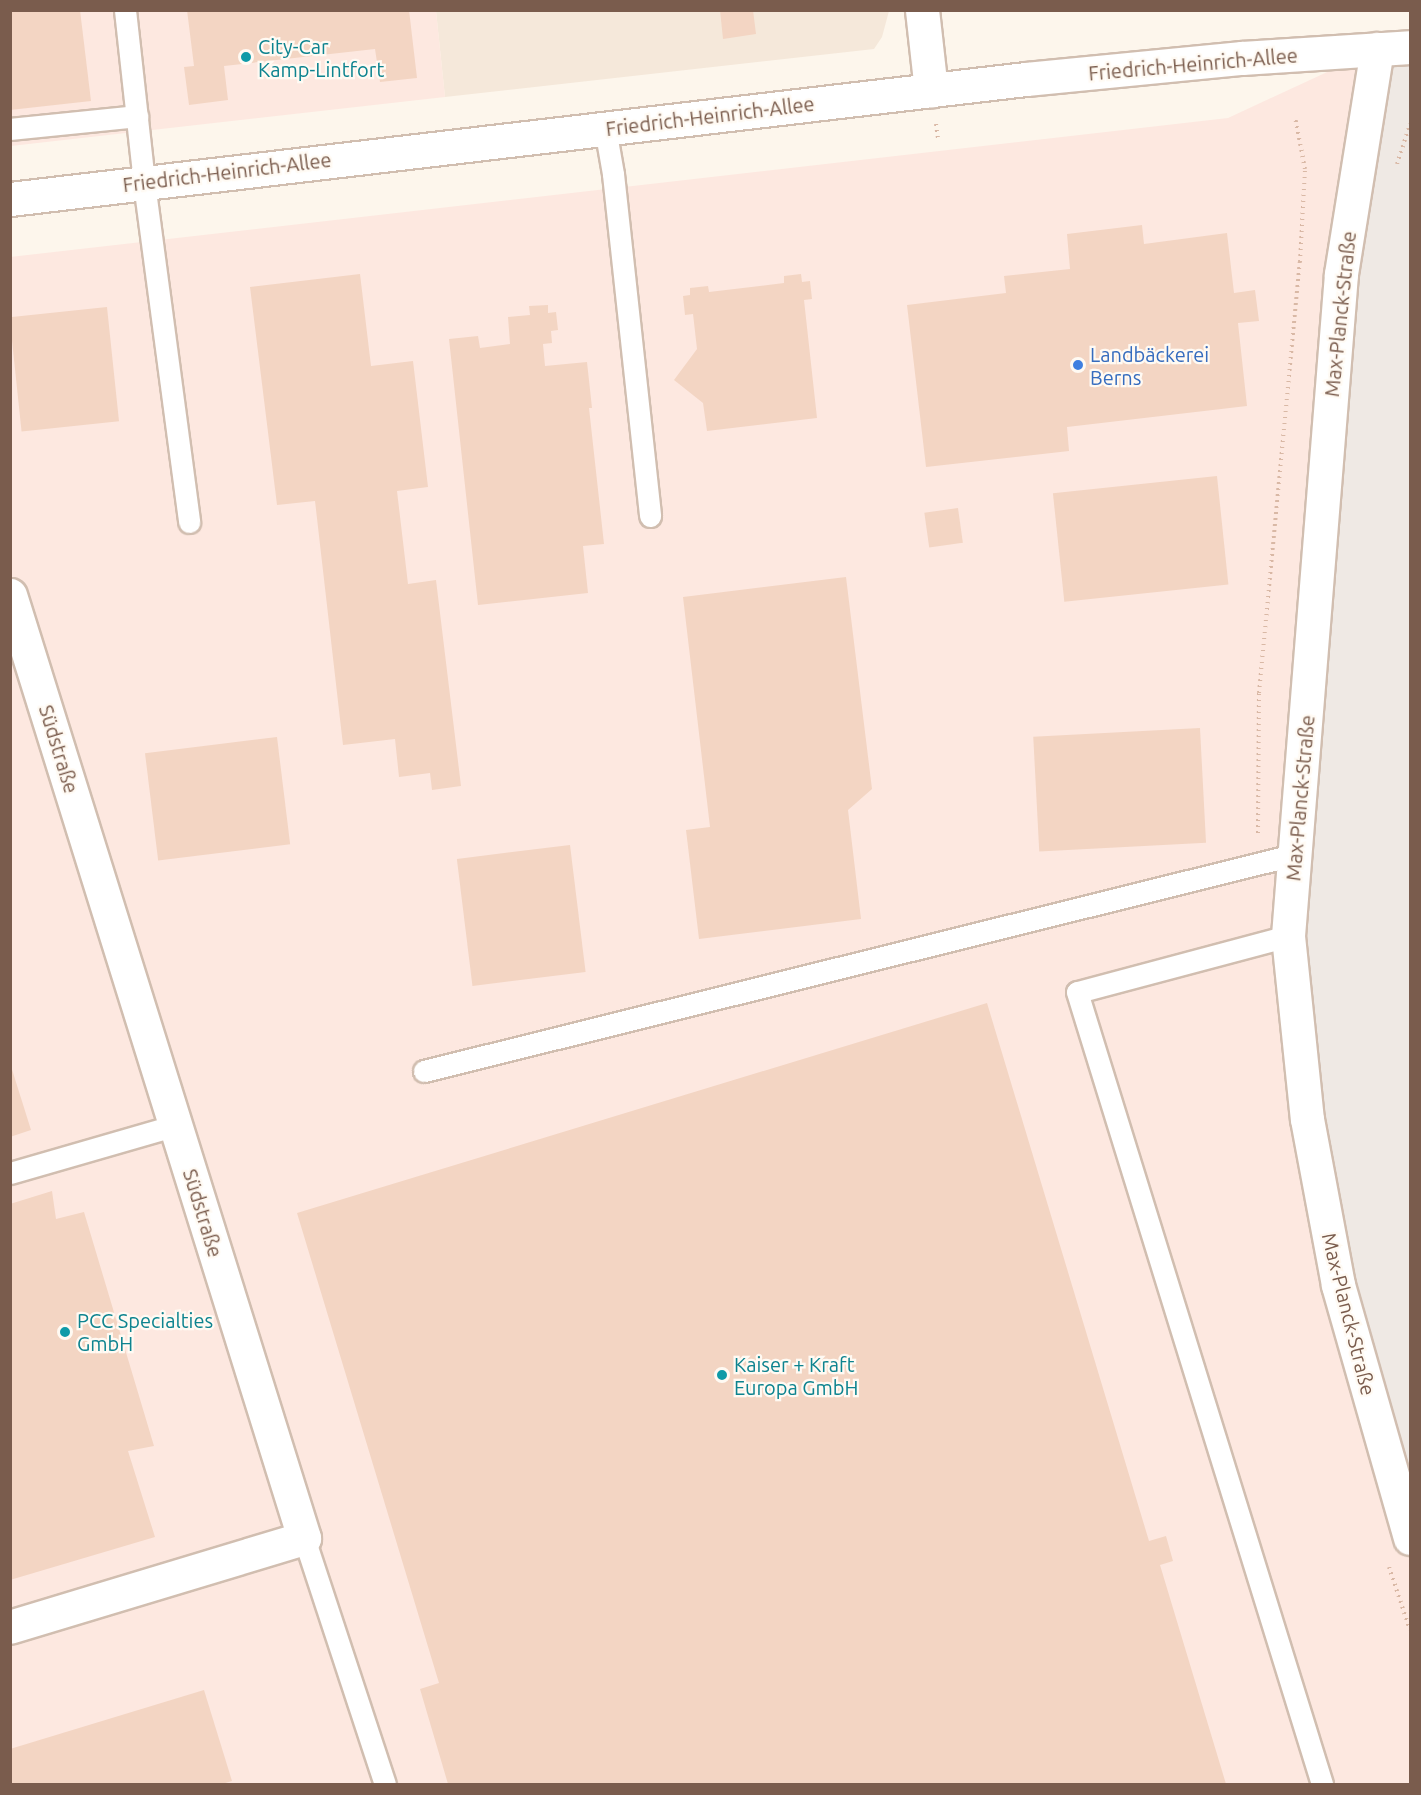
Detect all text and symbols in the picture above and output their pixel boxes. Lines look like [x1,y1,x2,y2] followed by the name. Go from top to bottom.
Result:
[258,34,384,81] place label: City-Car Kamp-Lintfort
[1087,43,1299,85] street label: Friedrich-Heinrich-Allee
[239,50,253,64] marker: City-Car Kamp-Lintfort
[604,91,816,141] street label: Friedrich-Heinrich-Allee
[121,147,333,197] street label: Friedrich-Heinrich-Allee
[1319,230,1361,398] street label: Max-Planck-Straße
[1090,342,1209,389] place label: Landbäckerei Berns
[1071,358,1085,372] marker: Landbäckerei Berns
[34,702,84,796] street label: Südstraße
[1281,714,1319,882] street label: Max-Planck-Straße
[178,1166,228,1260] street label: Südstraße
[1317,1230,1381,1398] street label: Max-Planck-Straße
[77,1308,213,1355] place label: PCC Specialties GmbH
[58,1325,72,1339] marker: PCC Specialties GmbH
[734,1352,858,1399] place label: Kaiser + Kraft Europa GmbH
[715,1368,729,1382] marker: Kaiser + Kraft Europa GmbH

